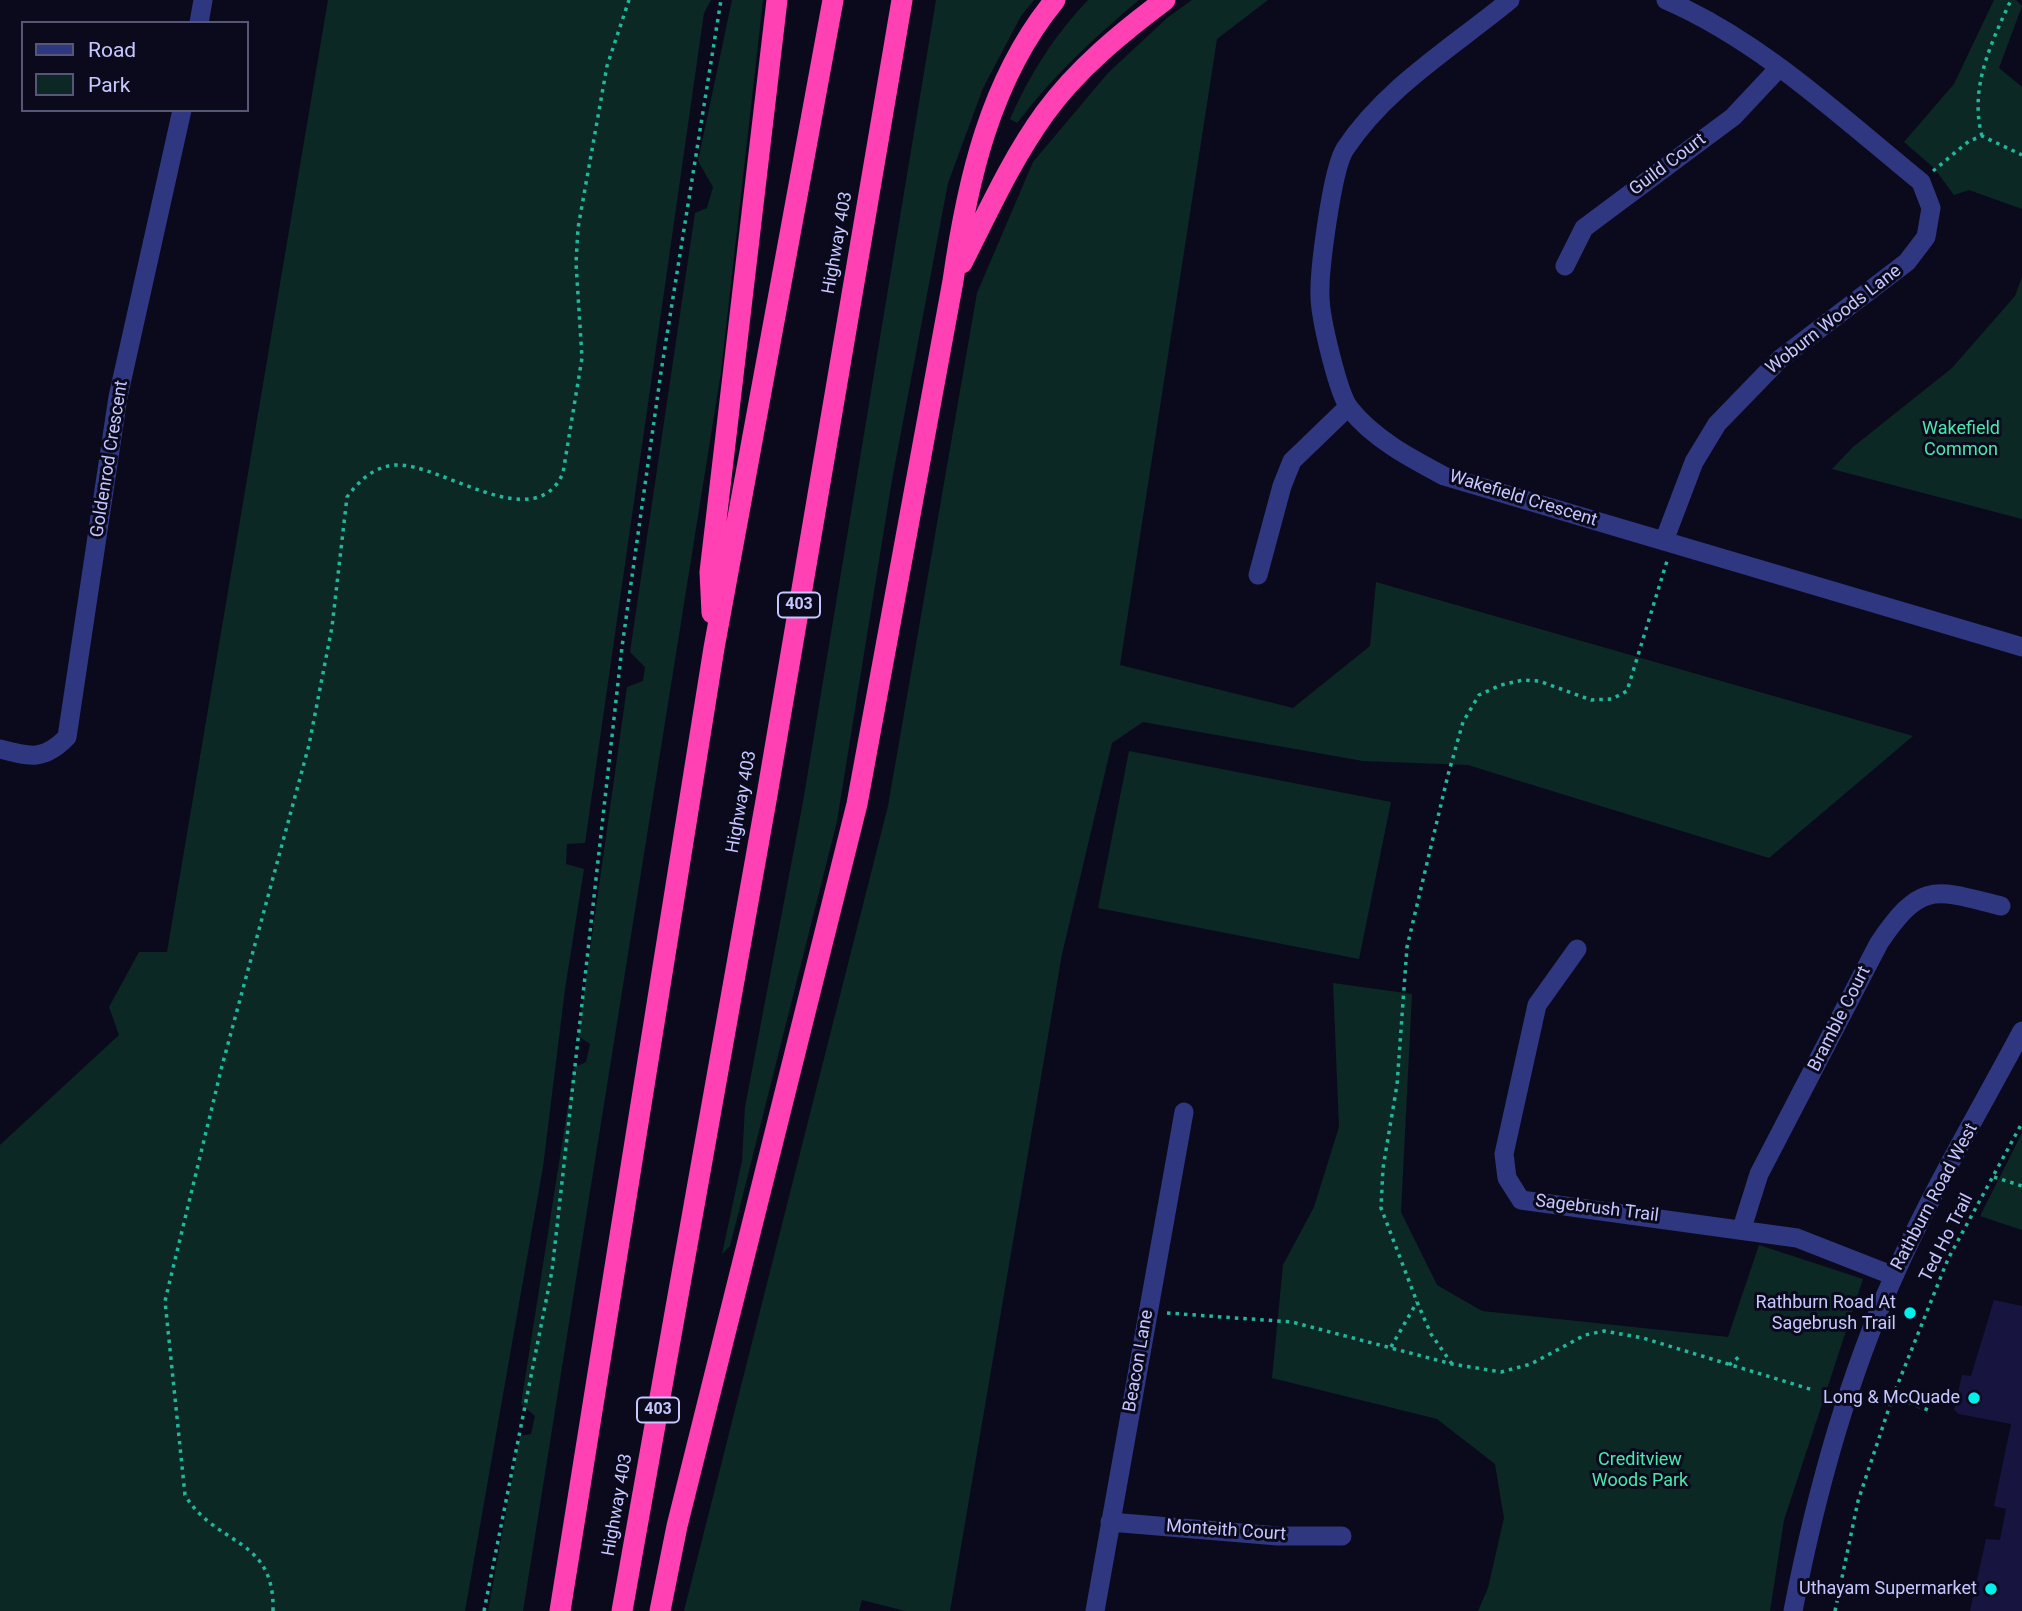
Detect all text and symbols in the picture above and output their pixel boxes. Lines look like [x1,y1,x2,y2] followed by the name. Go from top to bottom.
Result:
[21,21,248,112] legend
[88,38,136,62] text: Road
[88,73,130,97] text: Park
[1626,129,1710,201] street label: Guild Court
[818,190,858,296] street label: Highway 403
[1762,261,1906,379] street label: Woburn Woods Lane
[87,379,133,539] street label: Goldenrod Crescent
[1922,418,2000,460] park label: Wakefield Common
[1446,466,1600,532] street label: Wakefield Crescent
[778,592,820,618] road number: 403
[722,749,762,855] street label: Highway 403
[1804,963,1876,1075] street label: Bramble Court
[1887,1120,1983,1274] street label: Rathburn Road West
[1916,1190,1978,1286] street label: Ted Ho Trail
[1534,1191,1660,1227] street label: Sagebrush Trail
[1756,1292,1896,1334] place label: Rathburn Road At Sagebrush Trail
[1902,1305,1918,1321] marker: Rathburn Road At Sagebrush Trail
[1119,1308,1159,1414] street label: Beacon Lane
[1823,1387,1960,1409] place label: Long & McQuade
[1966,1390,1982,1406] marker: Long & McQuade
[637,1398,679,1422] road number: 403
[1592,1449,1688,1492] park label: Creditview Woods Park
[598,1452,638,1558] street label: Highway 403
[1165,1516,1287,1546] street label: Monteith Court
[1799,1578,1977,1600] place label: Uthayam Supermarket
[1983,1581,1999,1597] marker: Uthayam Supermarket

